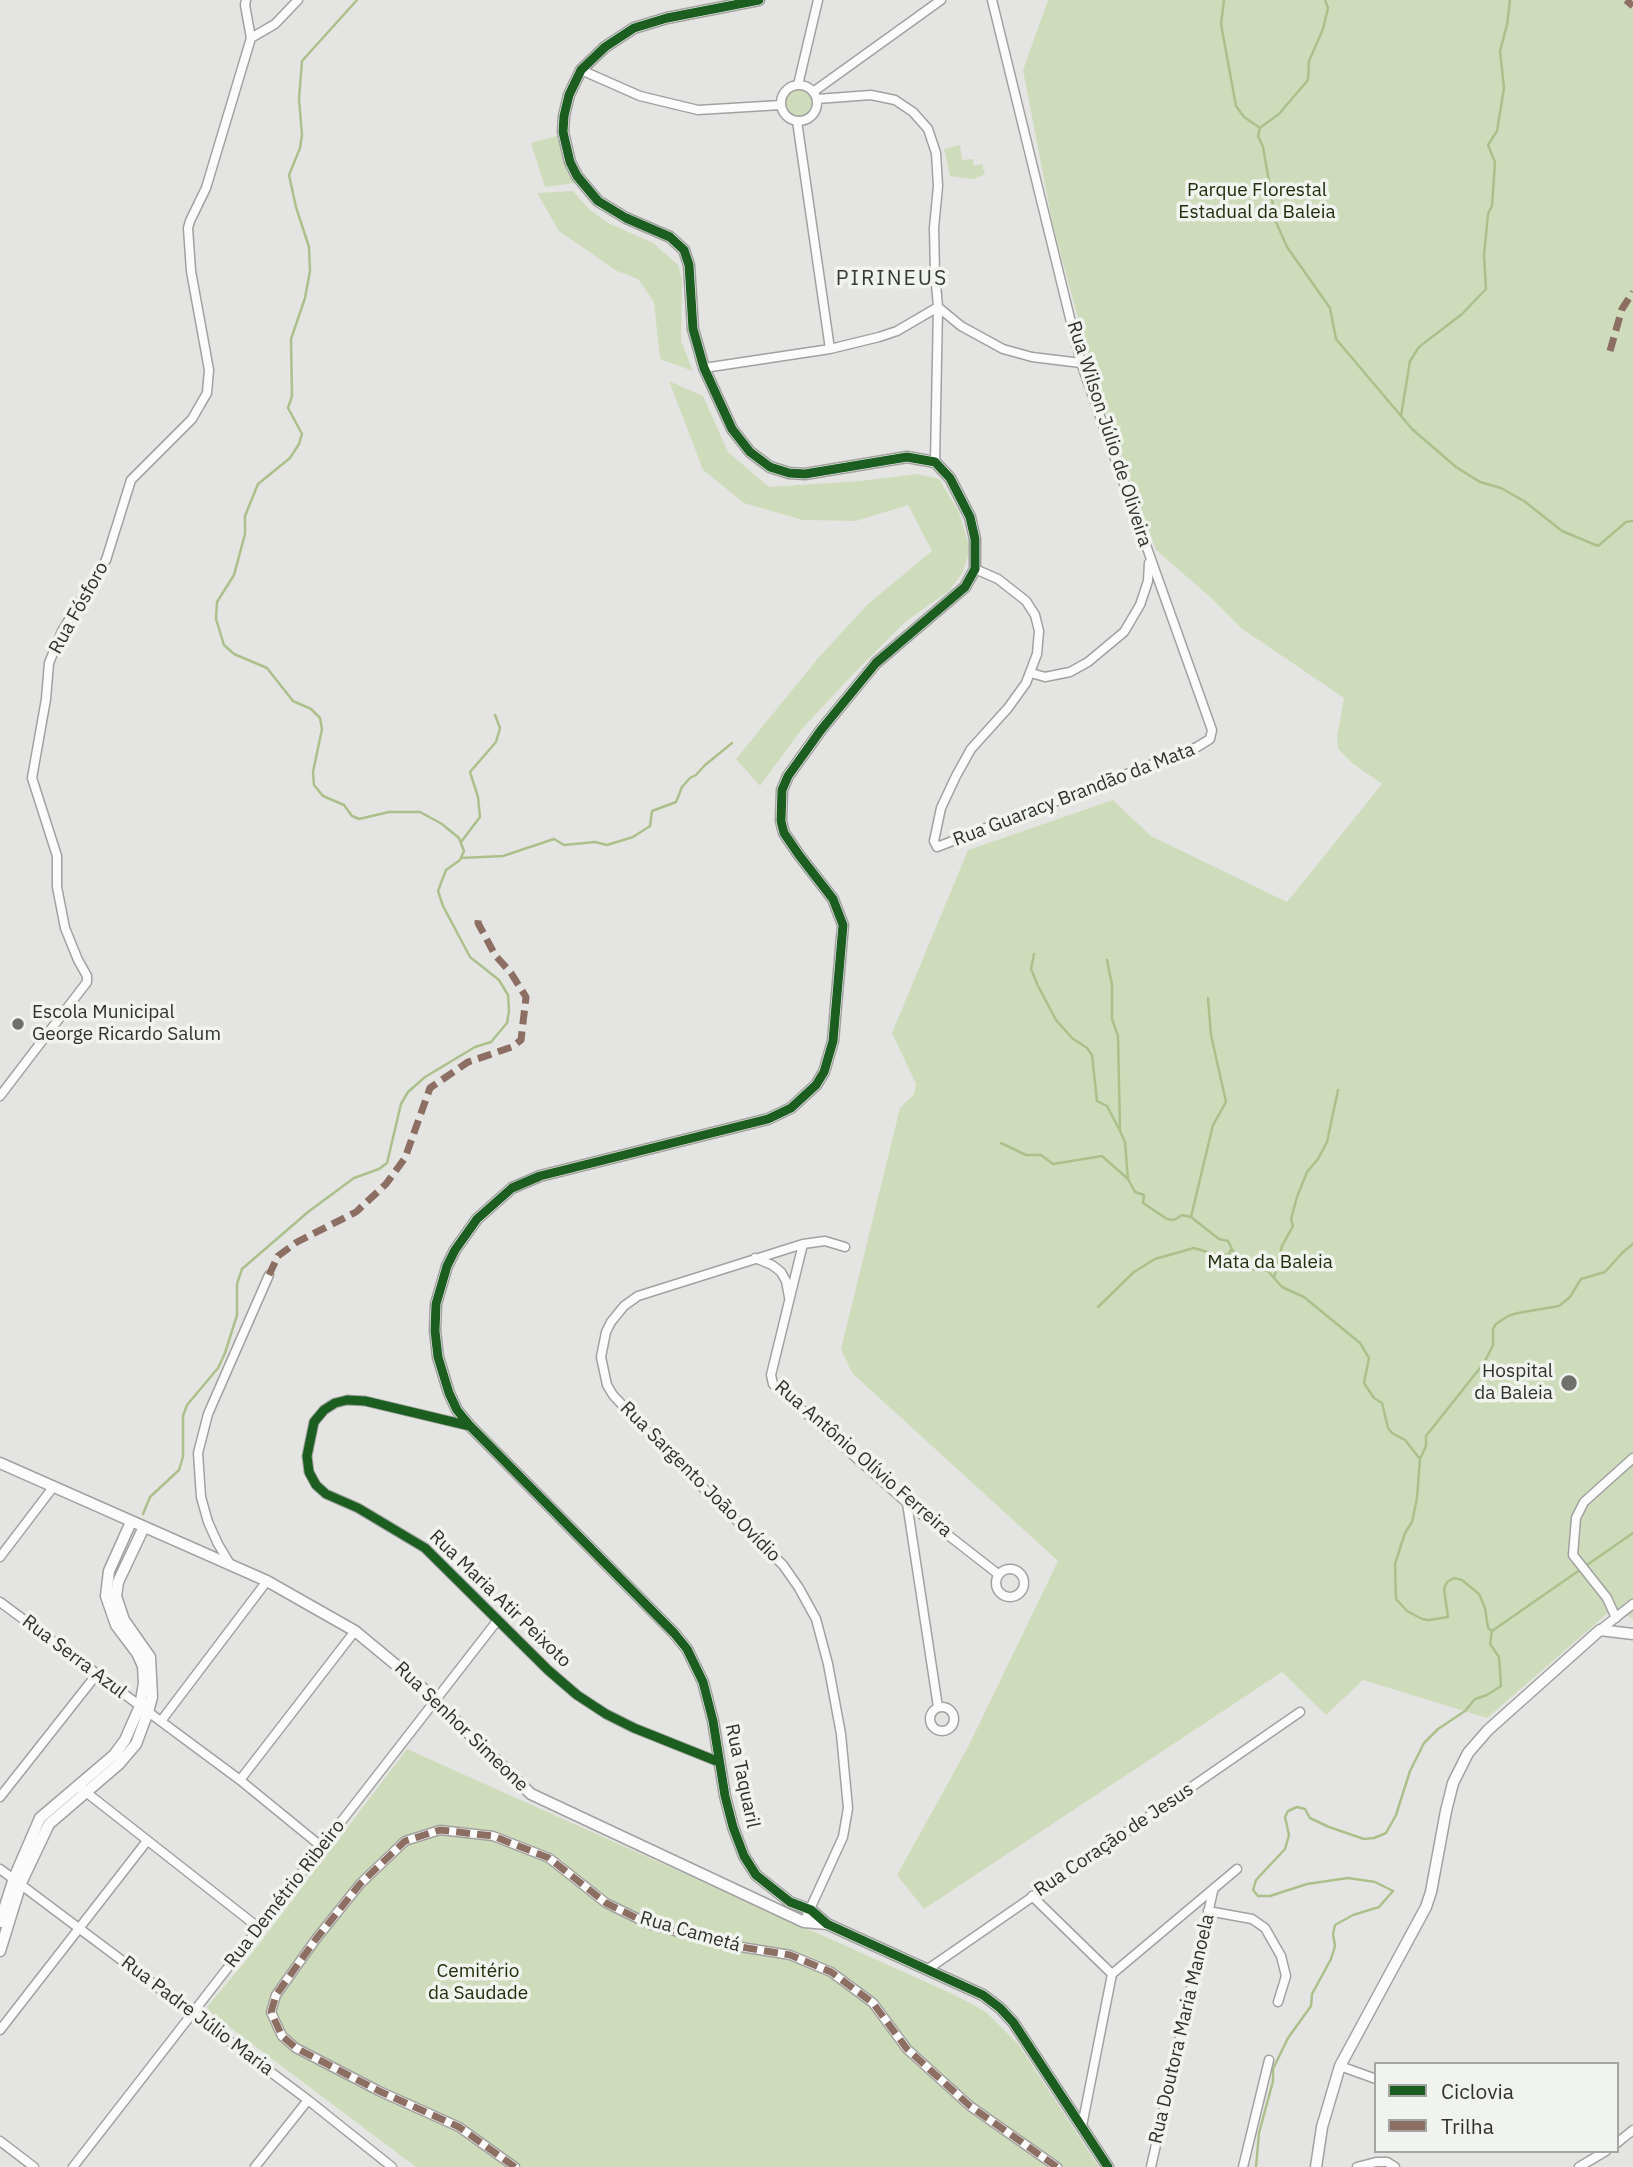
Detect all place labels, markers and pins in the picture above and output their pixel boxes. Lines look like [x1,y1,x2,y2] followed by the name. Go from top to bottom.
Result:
[32,1002,221,1046] place label: Escola Municipal George Ricardo Salum
[10,1016,26,1032] marker: Escola Municipal George Ricardo Salum
[1474,1361,1553,1405] place label: Hospital da Baleia
[1559,1373,1579,1393] marker: Hospital da Baleia

